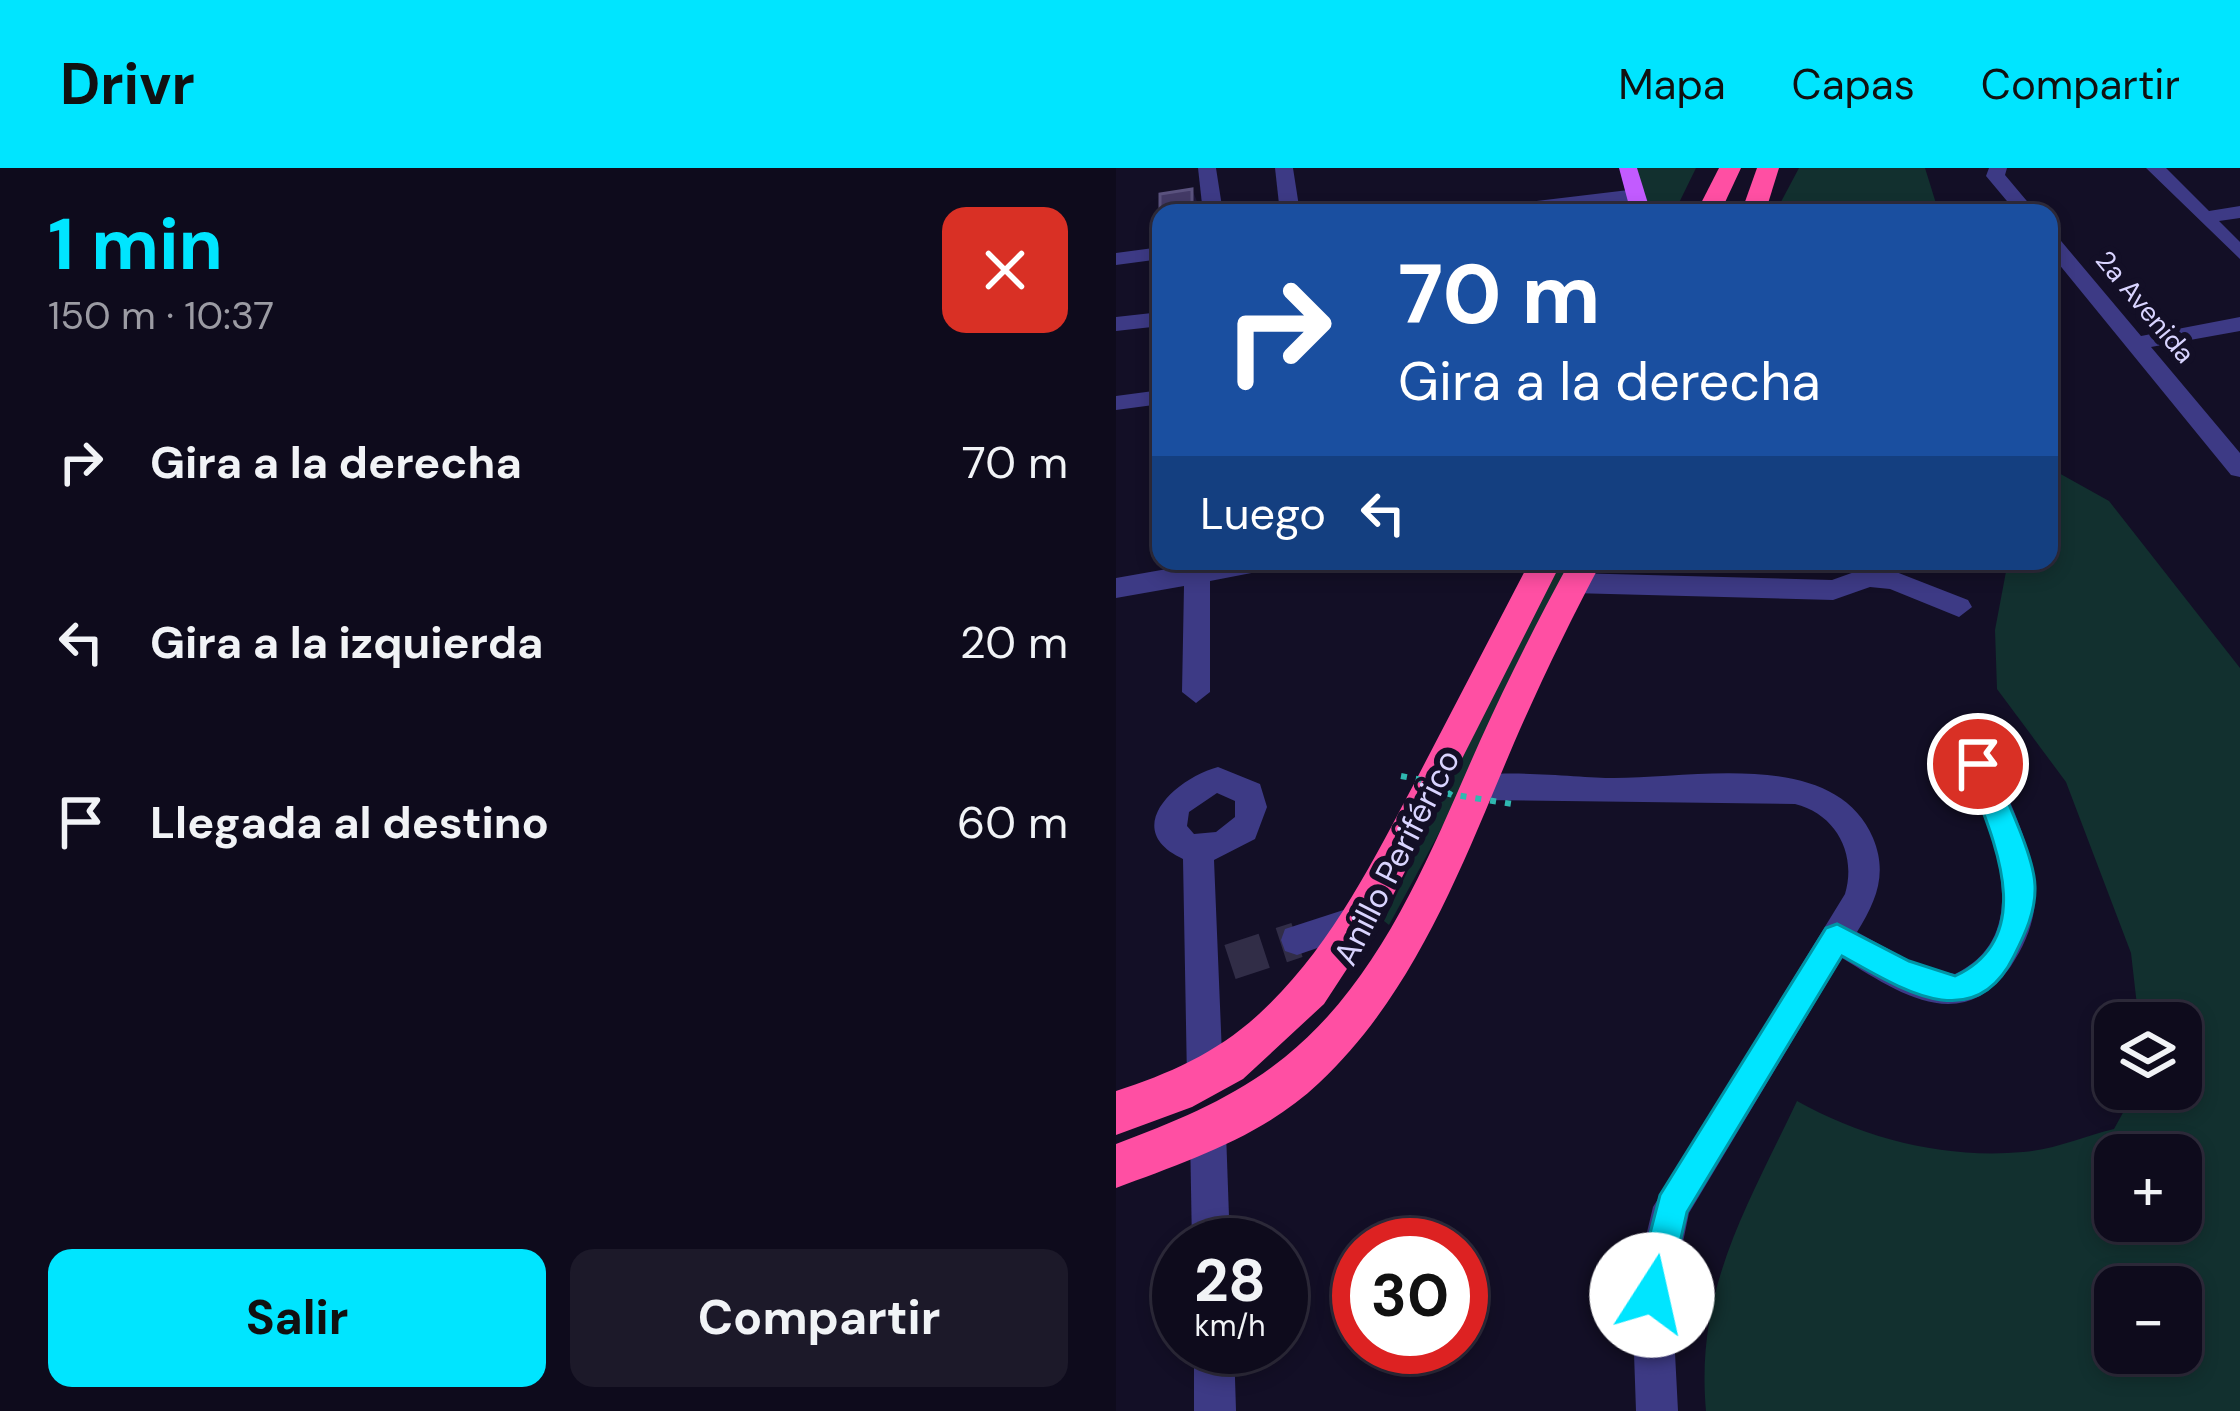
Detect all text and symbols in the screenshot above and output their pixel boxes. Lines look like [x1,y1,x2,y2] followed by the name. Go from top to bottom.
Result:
[60,47,195,122] text: Drivr
[1618,57,1726,112] text: Mapa
[1792,57,1915,112] text: Capas
[1981,57,2180,112] text: Compartir
[48,198,223,291] text: 1 min
[942,207,1068,333] button: close
[1398,240,1601,349] text: 70 m
[2088,243,2203,370] street label: 2a Avenida
[1200,252,1356,408] icon: right
[48,290,274,341] text: 150 m · 10:37
[1398,346,1821,417] text: Gira a la derecha
[48,429,114,495] icon: right
[150,433,522,492] text: Gira a la derecha
[962,433,1068,492] text: 70 m
[1350,480,1416,546] icon: left
[1200,484,1326,543] text: Luego
[48,609,114,675] icon: left
[150,613,544,672] text: Gira a la izquierda
[960,613,1068,672] text: 20 m
[1927,713,2029,815] pin
[1945,731,2011,797] icon: arrive
[1324,742,1469,972] street label: Anillo Periférico
[48,789,114,855] icon: arrive
[150,793,549,852] text: Llegada al destino
[957,793,1068,852] text: 60 m
[2094,1002,2202,1374] map controls
[2094,1002,2202,1110] button: layers
[2094,1134,2202,1242] button: +
[1332,1218,1488,1374] speed limit sign: 30
[1589,1232,1715,1358] position arrow
[1194,1241,1266,1320] text: 28
[48,1249,546,1387] button: Salir
[570,1249,1068,1387] button: Compartir
[2094,1266,2202,1374] button: −
[1195,1306,1265,1345] text: km/h

